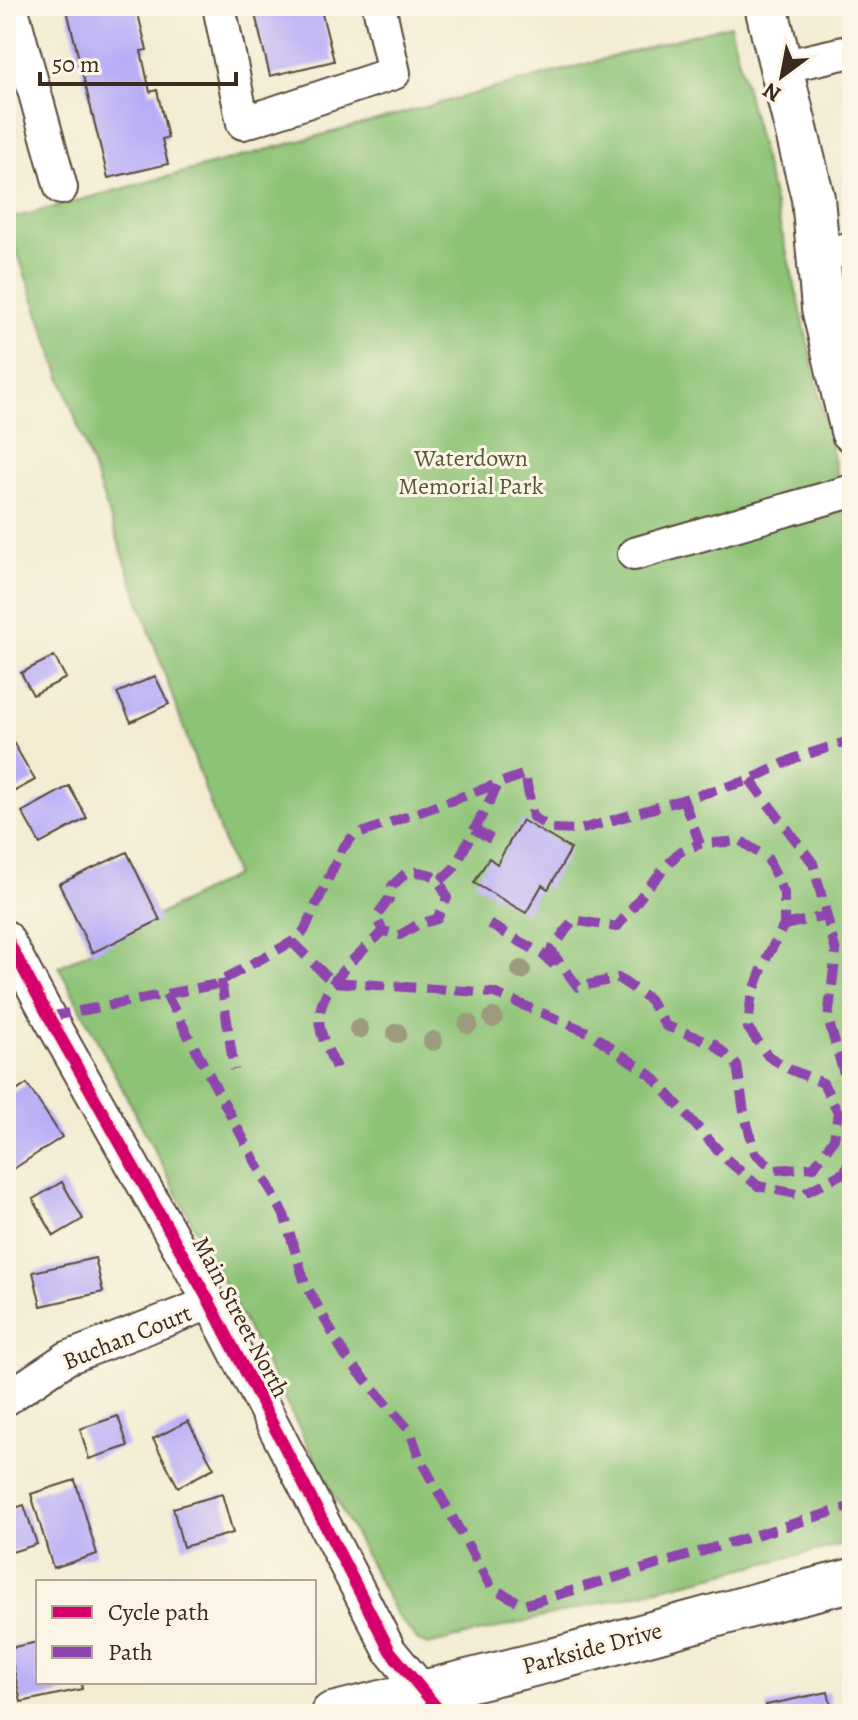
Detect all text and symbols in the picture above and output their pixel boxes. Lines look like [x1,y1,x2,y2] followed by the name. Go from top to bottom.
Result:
[40,36,236,86] scale bar
[742,36,822,116] north arrow
[52,48,100,80] text: 50 m
[757,75,787,109] text: N
[398,442,544,502] park label: Waterdown Memorial Park
[185,1231,297,1403] street label: Main Street North
[58,1297,196,1377] street label: Buchan Court
[36,1580,316,1684] legend
[108,1596,209,1628] text: Cycle path
[518,1614,666,1682] street label: Parkside Drive
[108,1636,153,1668] text: Path

